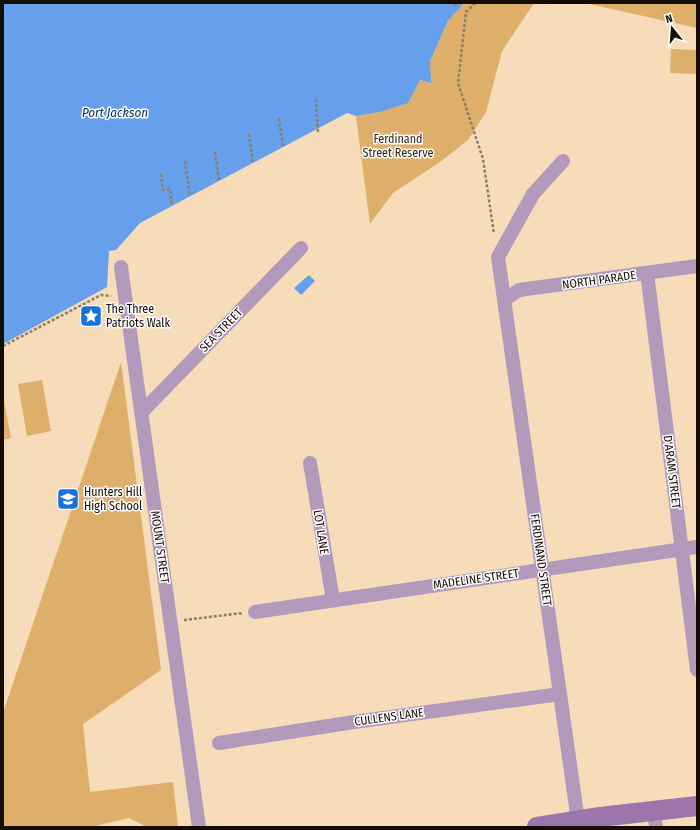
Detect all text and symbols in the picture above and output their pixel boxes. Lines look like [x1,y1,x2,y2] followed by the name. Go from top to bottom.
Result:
[652,8,692,48] north arrow
[664,12,674,26] text: N
[82,105,148,120] water label: Port Jackson
[362,132,434,160] park label: Ferdinand Street Reserve
[561,268,637,292] street label: NORTH PARADE
[106,302,170,330] place label: The Three Patriots Walk
[78,303,104,329] place icon: The Three Patriots Walk
[197,305,246,355] street label: SEA STREET
[661,434,684,510] street label: D'ARAM STREET
[84,485,142,513] place label: Hunters Hill High School
[55,486,81,512] school or university icon: Hunters Hill High School
[311,509,331,556] street label: LOT LANE
[148,510,172,585] street label: MOUNT STREET
[528,513,554,607] street label: FERDINAND STREET
[432,566,520,592] street label: MADELINE STREET
[353,705,425,729] street label: CULLENS LANE

